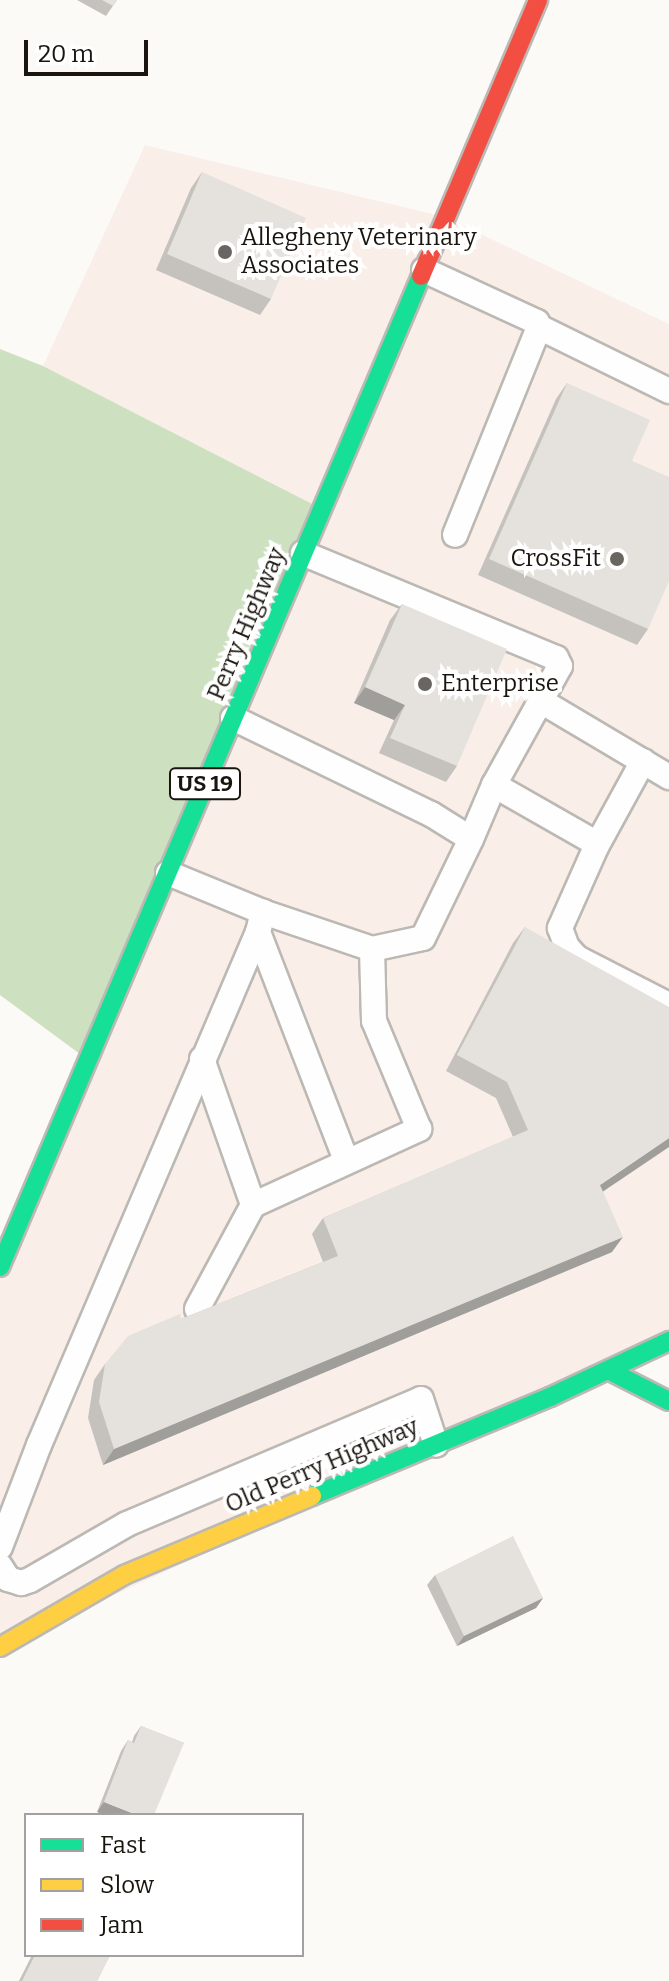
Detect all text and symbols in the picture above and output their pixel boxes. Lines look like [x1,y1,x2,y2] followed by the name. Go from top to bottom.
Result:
[28,24,152,74] scale bar
[38,40,94,68] text: 20 m
[241,224,477,280] place label: Allegheny Veterinary Associates
[216,243,234,261] marker: Allegheny Veterinary Associates
[202,543,292,705] street label: Perry Highway
[510,545,601,573] place label: CrossFit
[608,550,626,568] marker: CrossFit
[441,670,559,698] place label: Enterprise
[416,675,434,693] marker: Enterprise
[167,766,243,802] road number: US 19
[221,1412,423,1520] street label: Old Perry Highway
[24,1813,304,1957] legend
[100,1831,146,1859] text: Fast
[100,1871,154,1899] text: Slow
[100,1911,143,1939] text: Jam

